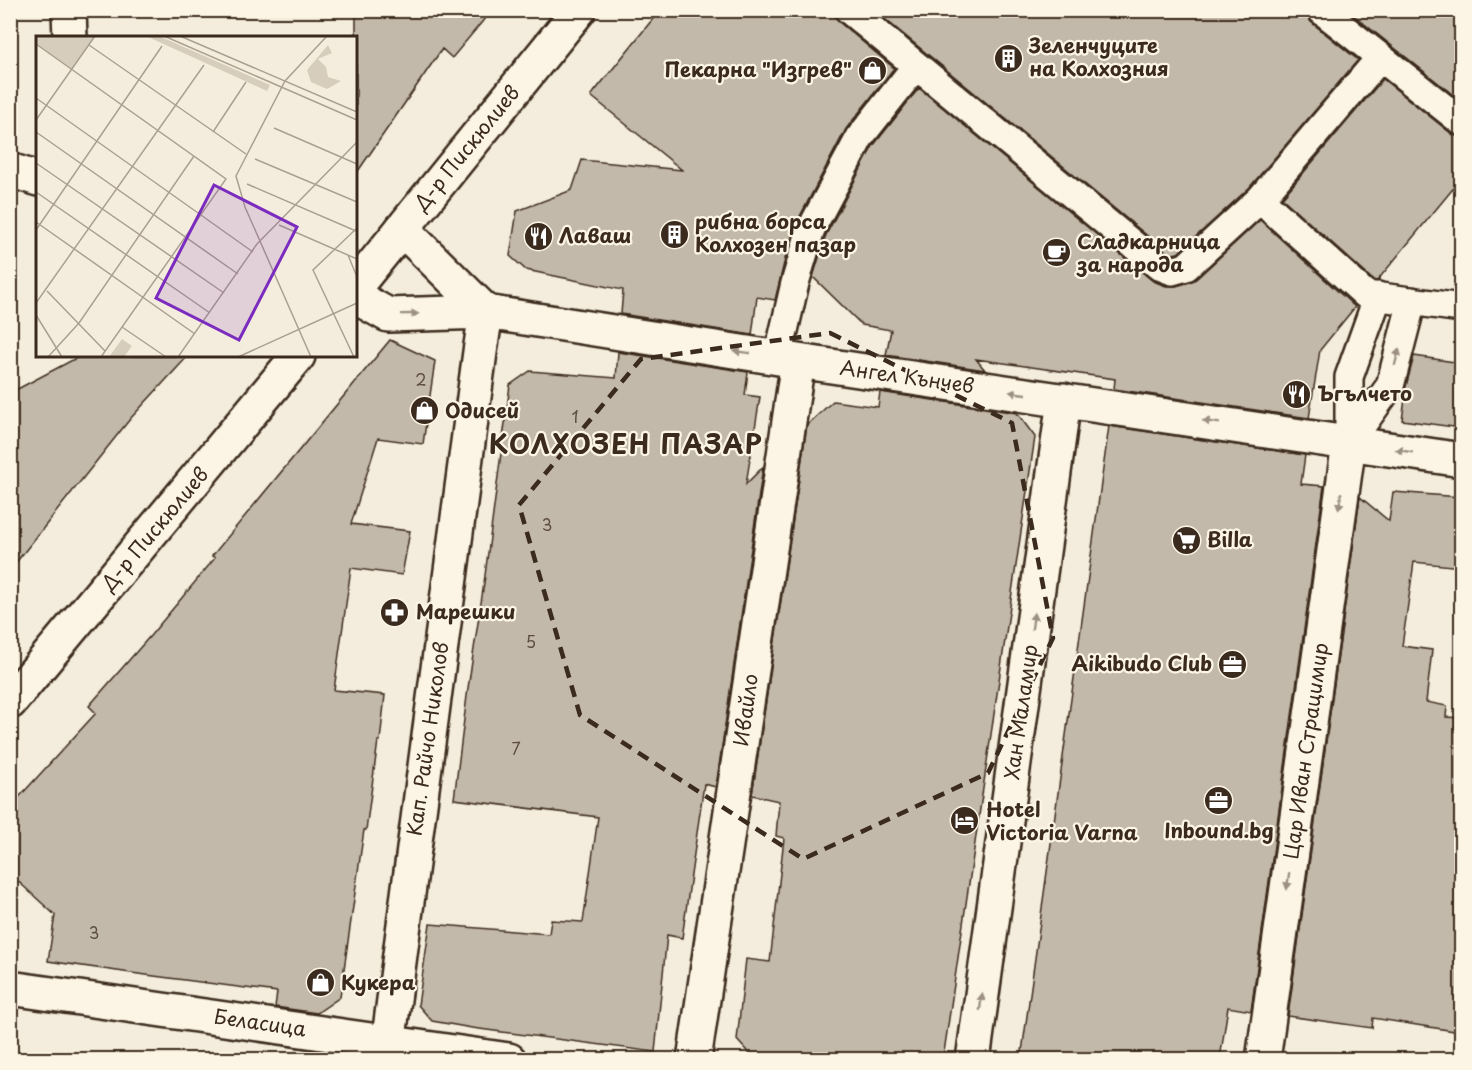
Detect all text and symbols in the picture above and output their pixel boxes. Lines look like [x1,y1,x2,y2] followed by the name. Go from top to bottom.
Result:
[1028,30,1169,83] place label: Зеленчуците на Колхозния
[36,36,357,357] inset map
[992,42,1024,74] building icon: Зеленчуците на Колхозния
[664,54,852,84] place label: Пекарна "Изгрев"
[857,54,889,86] shop icon: Пекарна "Изгрев"
[406,78,526,217] street label: Д-р Пискюлиев
[695,206,856,259] place label: рибна борса Колхозен пазар
[658,218,690,250] building icon: рибна борса Колхозен пазар
[522,220,554,252] restaurant icon: Лаваш
[559,220,631,250] place label: Лаваш
[1076,226,1220,279] place label: Сладкарница за народа
[1040,237,1072,269] cafe icon: Сладкарница за народа
[400,309,419,319] one-way arrow
[732,347,751,356] one-way arrow
[1393,347,1403,366] one-way arrow
[838,352,976,400] street label: Ангел Кънчев
[415,367,427,391] house number: 2
[1281,378,1313,410] restaurant icon: Ъгълчето
[1317,378,1412,408] place label: Ъгълчето
[1008,389,1027,398] one-way arrow
[408,395,440,427] shop icon: Одисей
[445,395,519,425] place label: Одисей
[571,404,579,428] house number: 1
[1201,417,1220,426] one-way arrow
[489,424,763,463] district label: КОЛХОЗЕН ПАЗАР
[1394,446,1413,455] one-way arrow
[93,460,215,598] street label: Д-р Пискюлиев
[1336,491,1345,510] one-way arrow
[542,512,552,536] house number: 3
[1170,524,1202,556] supermarket icon: Billa
[1207,524,1253,554] place label: Billa
[379,596,411,628] pharmacy icon: Марешки
[416,596,516,626] place label: Марешки
[1029,612,1038,631] one-way arrow
[526,629,536,653] house number: 5
[399,640,455,838] street label: Кап. Райчо Николов
[1275,641,1335,861] street label: Цар Иван Страцимир
[996,642,1044,781] street label: Хан Маламир
[1072,648,1212,678] place label: Aikibudo Club
[1217,648,1249,680] office icon: Aikibudo Club
[725,672,765,748] street label: Ивайло
[511,736,521,760] house number: 7
[1203,784,1235,816] office icon: Inbound.bg
[986,794,1138,847] place label: Hotel Victoria Varna
[949,805,981,837] hotel icon: Hotel Victoria Varna
[1164,815,1274,845] place label: Inbound.bg
[1283,872,1292,891] one-way arrow
[89,920,99,944] house number: 3
[304,967,336,999] shop icon: Кукера
[341,967,416,997] place label: Кукера
[976,992,985,1011] one-way arrow
[212,1001,308,1043] street label: Беласица

